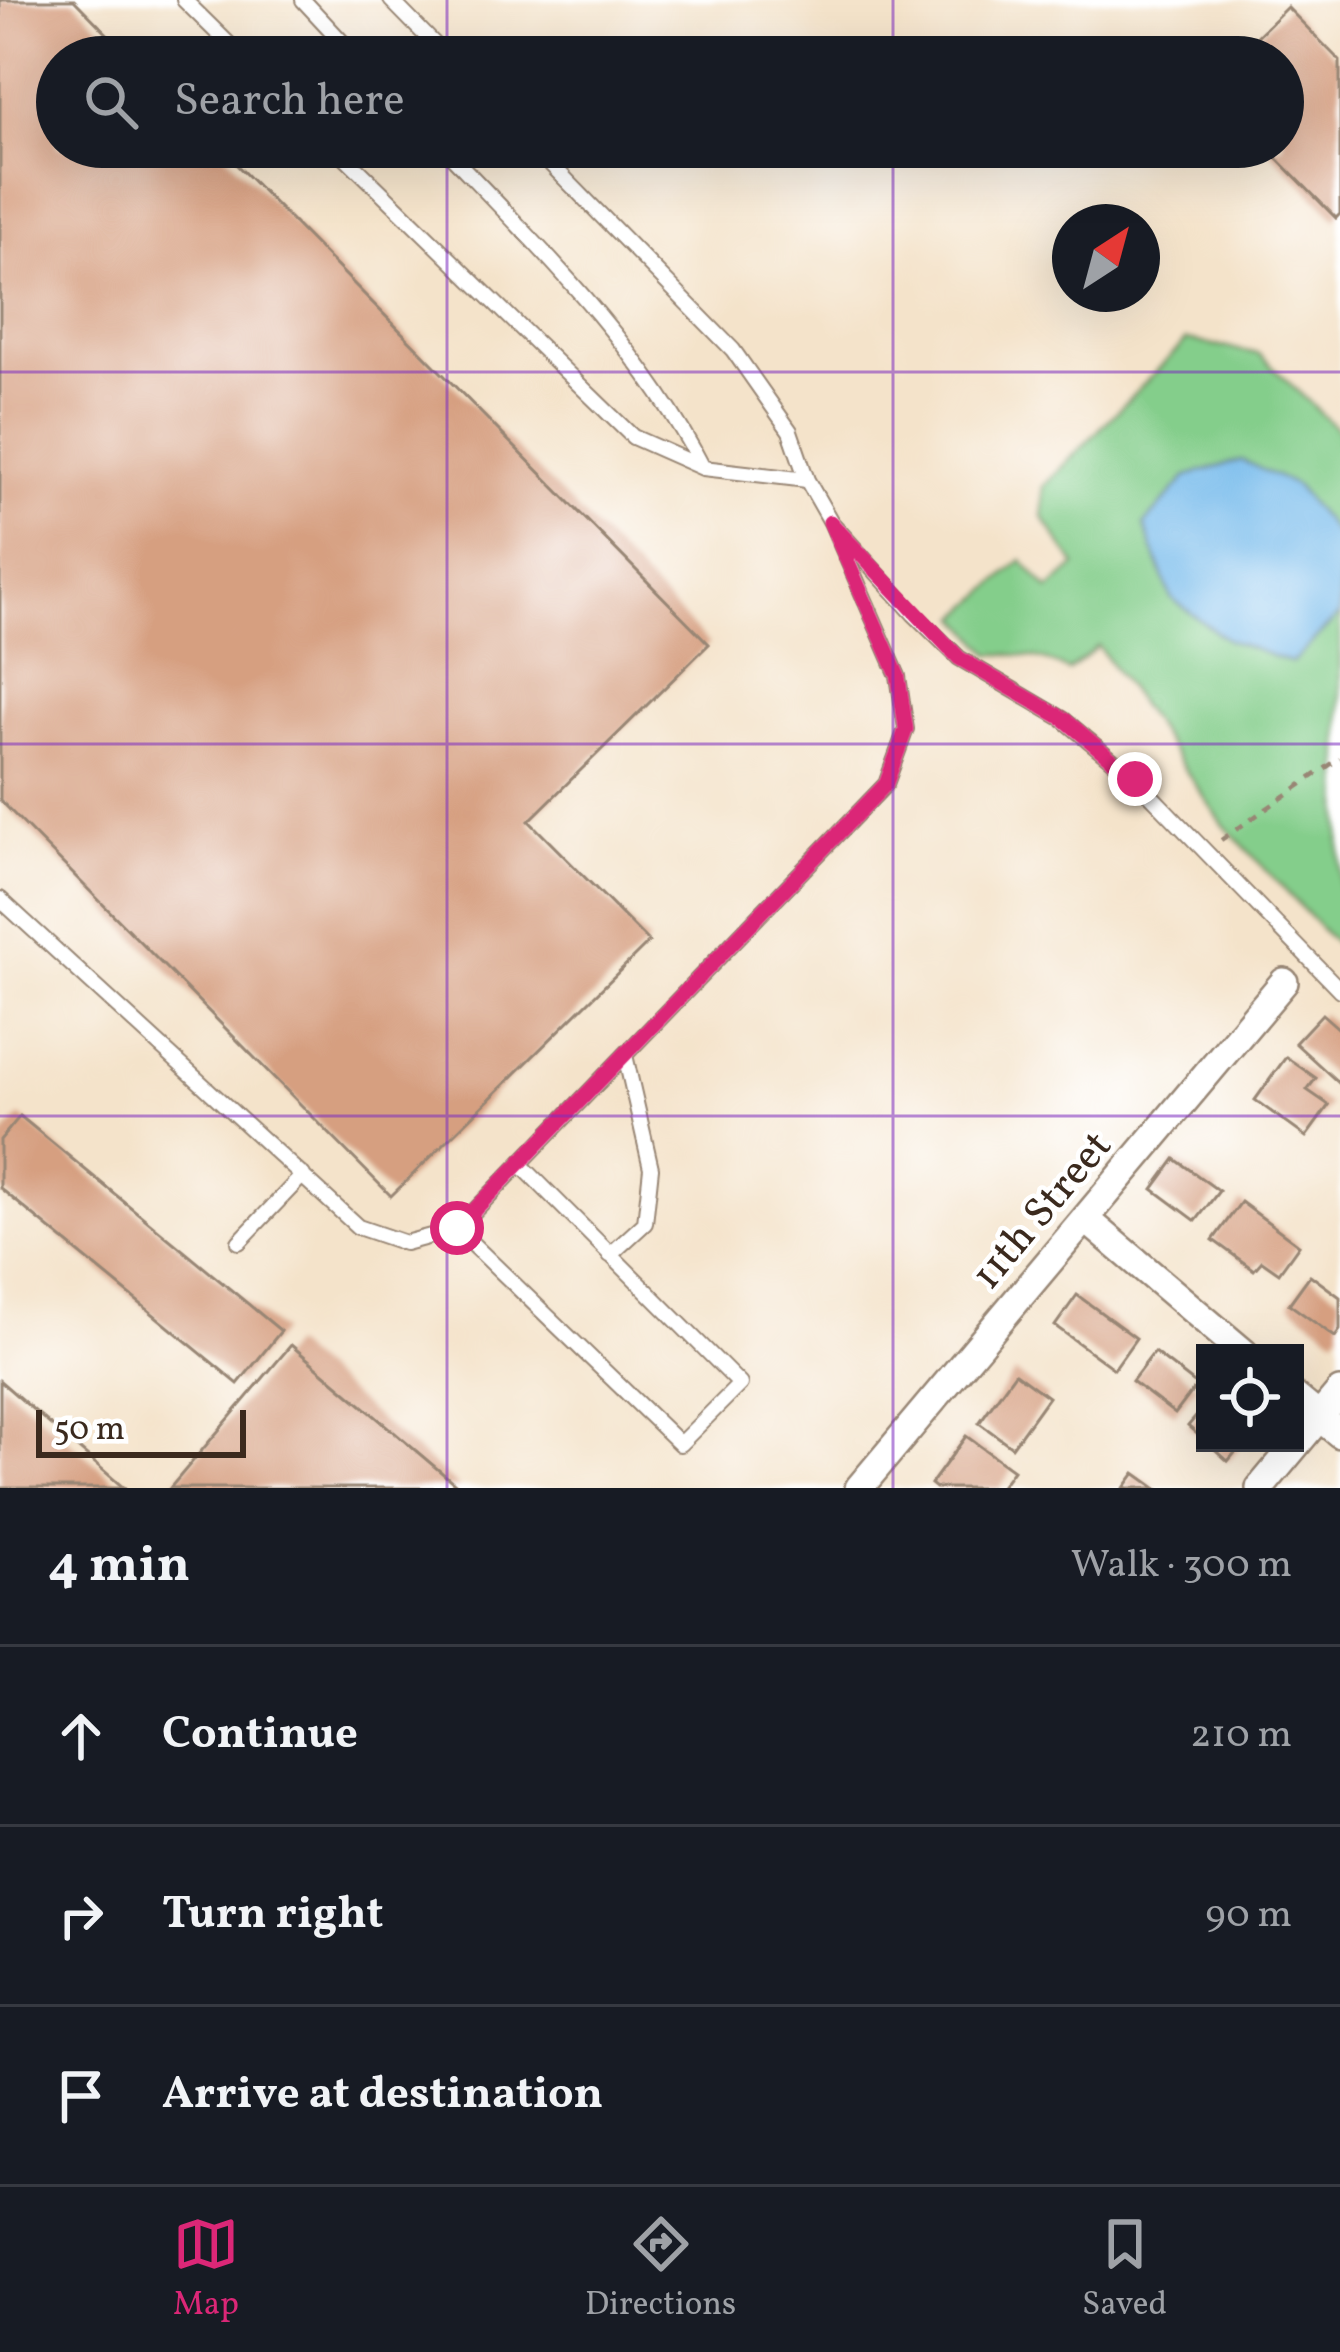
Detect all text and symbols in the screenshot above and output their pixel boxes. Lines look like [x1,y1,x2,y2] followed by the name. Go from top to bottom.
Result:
[36,36,1304,168] search box
[78,69,144,135] icon: search
[174,71,405,134] text: Search here
[1052,204,1160,312] north arrow
[1108,752,1162,806] route end
[960,1120,1127,1304] street label: 11th Street
[430,1201,484,1255] route start
[1196,1344,1304,1452] map controls
[1196,1344,1304,1452] button: locate
[36,1404,246,1457] scale bar
[54,1408,125,1454] text: 50 m
[48,1531,190,1602] text: 4 min
[1071,1539,1292,1593] text: Walk · 300 m
[48,1703,114,1769] icon: ahead
[162,1704,358,1767] text: Continue
[1190,1709,1292,1763] text: 210 m
[48,1883,114,1949] icon: right
[162,1884,383,1947] text: Turn right
[1205,1889,1292,1943] text: 90 m
[48,2063,114,2129] icon: arrive
[162,2064,603,2127] text: Arrive at destination
[173,2211,239,2329] tab: Map
[585,2211,736,2329] tab: Directions
[1082,2211,1167,2329] tab: Saved

